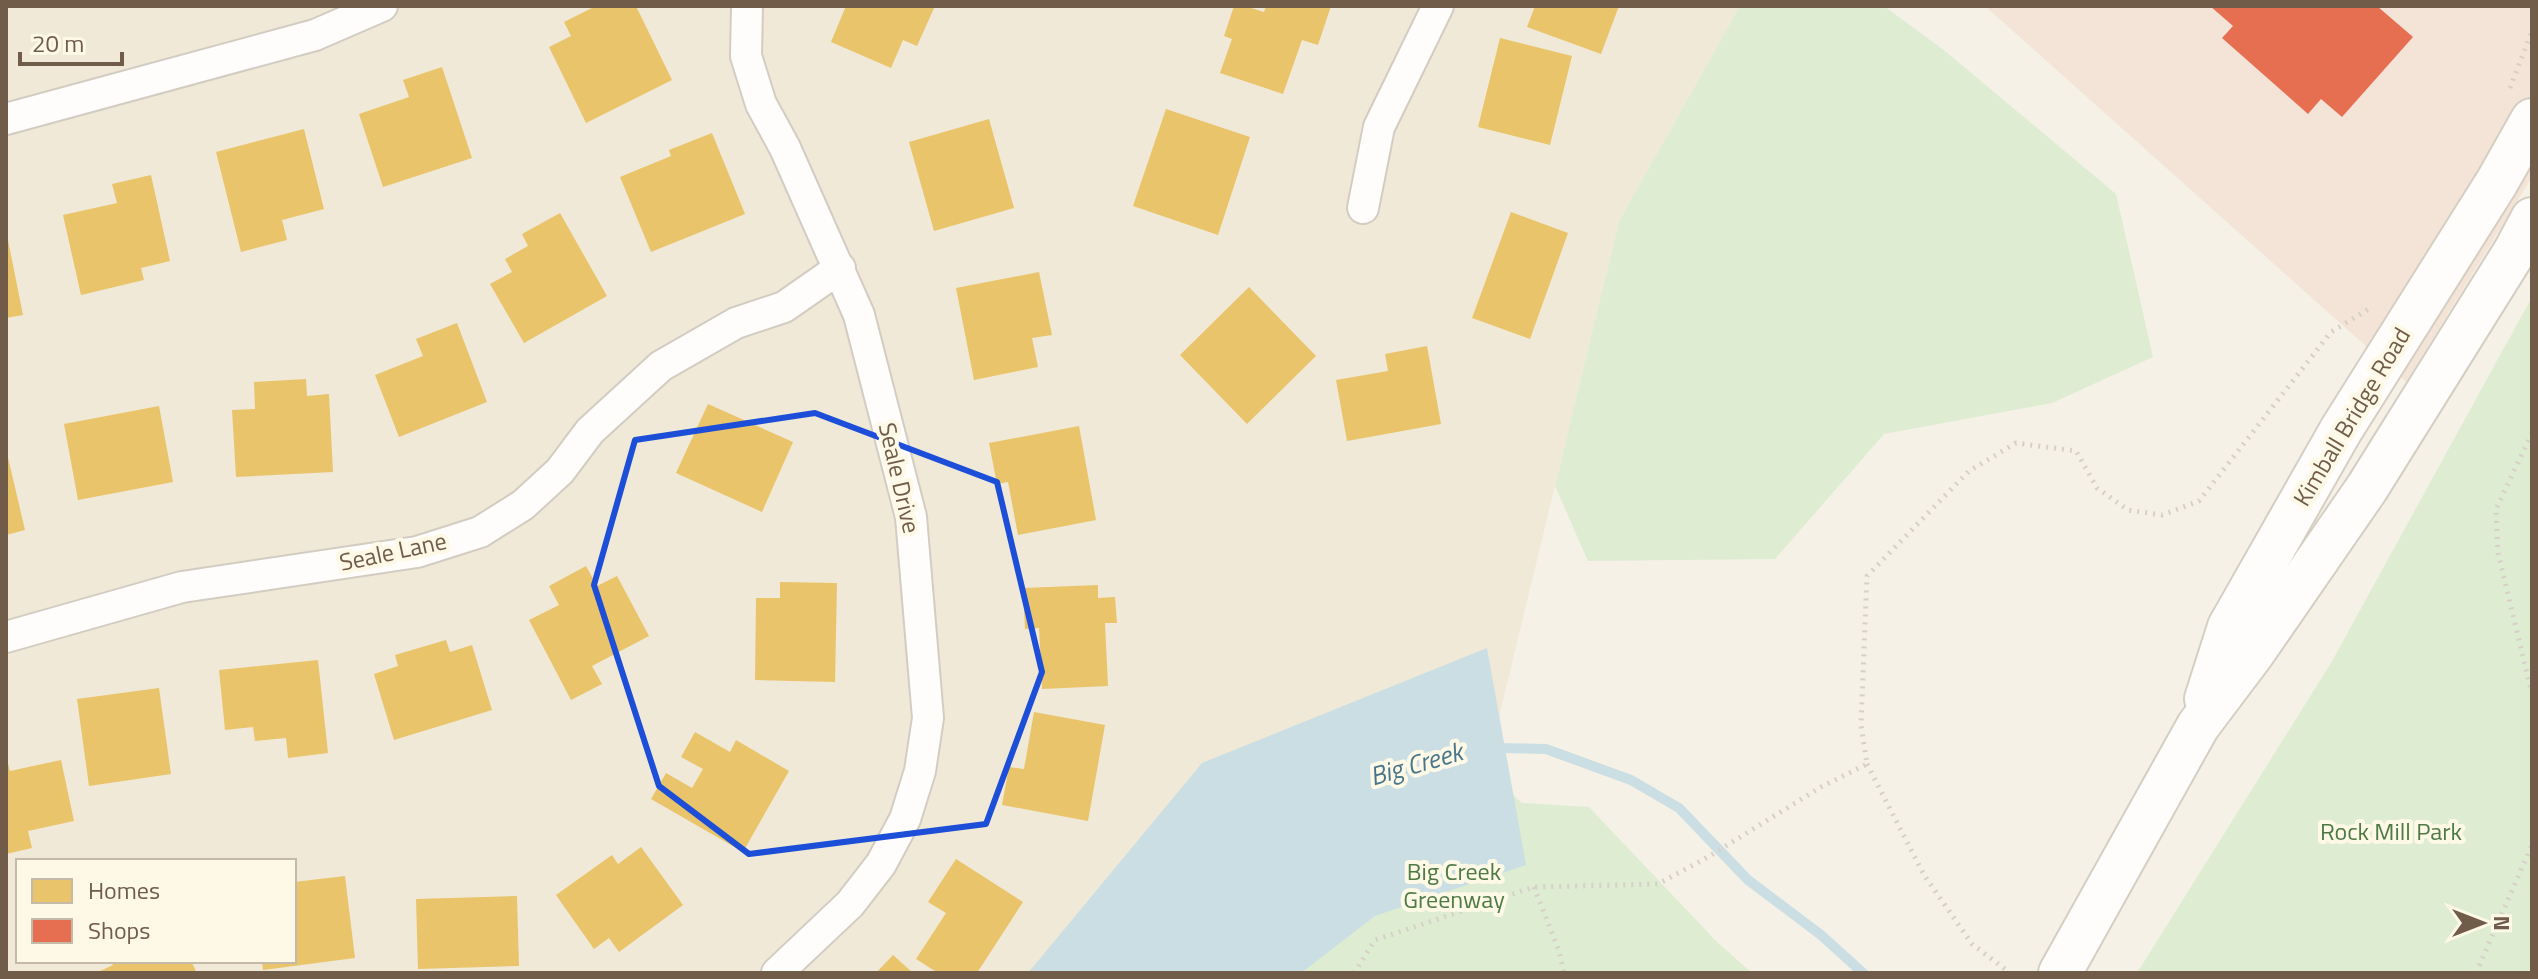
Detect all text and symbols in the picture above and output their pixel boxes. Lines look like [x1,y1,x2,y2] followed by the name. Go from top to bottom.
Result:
[20,16,122,66] scale bar
[32,25,84,61] text: 20 m
[2284,320,2419,513] street label: Kimball Bridge Road
[870,419,930,537] street label: Seale Drive
[336,522,450,580] street label: Seale Lane
[1365,731,1470,795] water label: Big Creek
[2320,813,2463,849] park label: Rock Mill Park
[1403,853,1505,917] park label: Big Creek Greenway
[16,859,296,963] legend
[88,872,160,908] text: Homes
[2442,883,2522,963] north arrow
[88,912,150,948] text: Shops
[2485,915,2519,931] text: N

